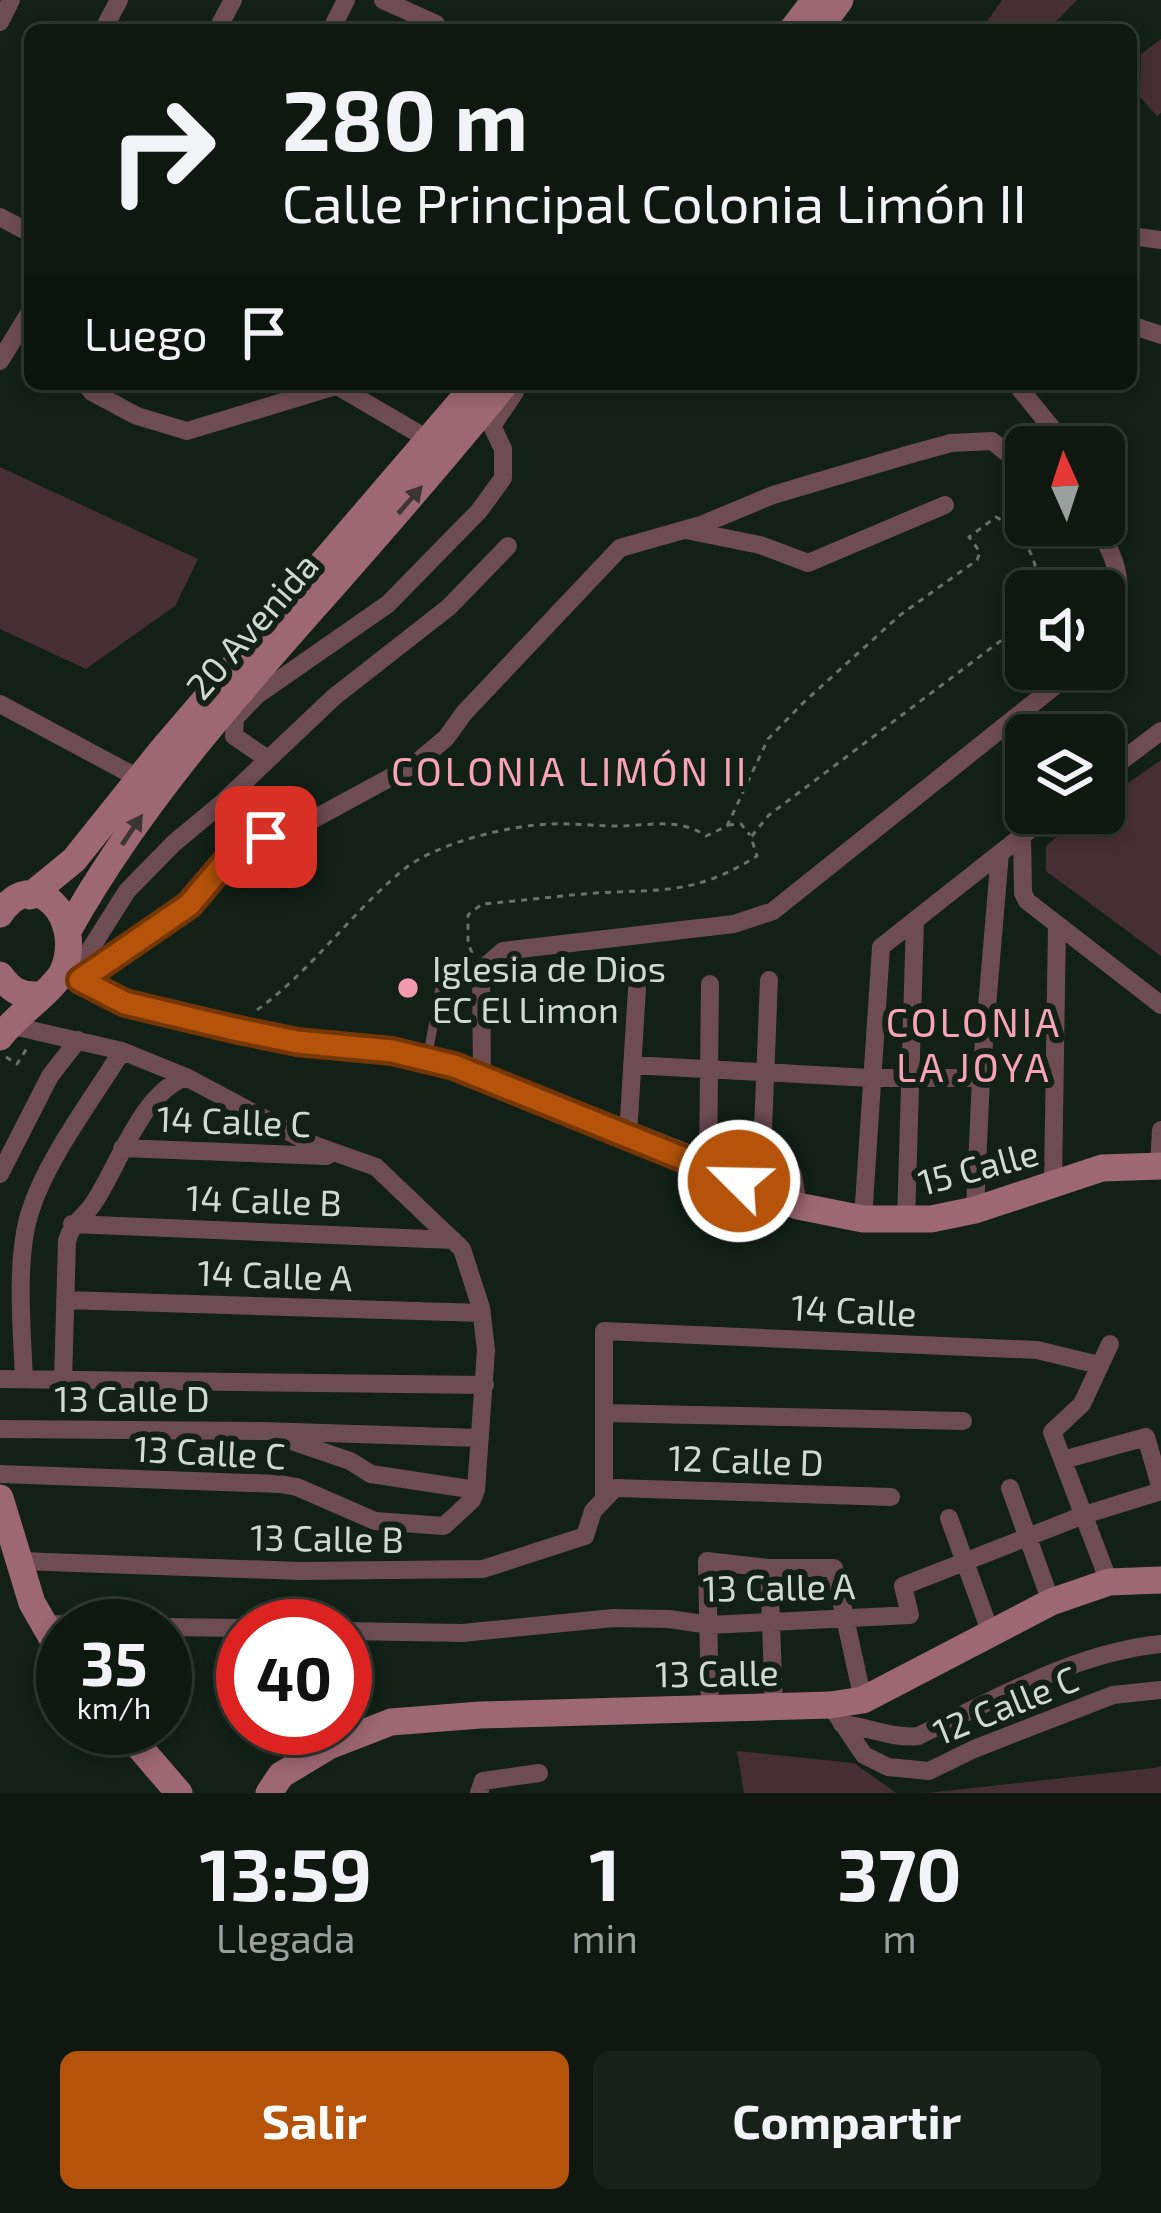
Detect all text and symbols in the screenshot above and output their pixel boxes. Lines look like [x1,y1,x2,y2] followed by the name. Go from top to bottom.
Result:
[282,67,528,168] text: 280 m
[84,72,240,228] icon: right
[282,169,1027,234] text: Calle Principal Colonia Limón II
[231,300,297,366] icon: arrive
[84,306,207,360] text: Luego
[1005,426,1125,546] north arrow
[1005,426,1125,834] map controls
[396,485,423,515] one-way arrow
[176,543,326,707] street label: 20 Avenida
[1005,570,1125,690] button: sound
[1005,714,1125,834] button: layers
[391,747,749,794] district label: COLONIA LIMÓN II
[215,786,317,888] pin
[233,804,299,870] icon: arrive
[120,814,143,847] one-way arrow
[432,946,666,1030] place label: Iglesia de Dios EC El Limon
[395,975,421,1001] marker: Iglesia de Dios EC El Limon
[886,998,1062,1090] district label: COLONIA LA JOYA
[156,1096,312,1144] street label: 14 Calle C
[676,1118,802,1244] position arrow
[913,1129,1043,1203] street label: 15 Calle
[185,1175,343,1223] street label: 14 Calle B
[197,1250,354,1298] street label: 14 Calle A
[790,1284,918,1334] street label: 14 Calle
[54,1376,210,1419] street label: 13 Calle D
[133,1426,287,1476] street label: 13 Calle C
[668,1435,824,1483] street label: 12 Calle D
[250,1514,404,1560] street label: 13 Calle B
[702,1563,856,1609] street label: 13 Calle A
[216,1599,372,1755] speed limit sign: 40
[80,1626,148,1698] text: 35
[655,1649,779,1695] street label: 13 Calle
[926,1656,1084,1752] street label: 12 Calle C
[77,1689,151,1725] text: km/h
[199,1829,372,1915] text: 13:59
[589,1829,620,1915] text: 1
[837,1829,962,1915] text: 370
[216,1914,355,1961] text: Llegada
[571,1914,638,1961] text: min
[882,1914,917,1961] text: m
[60,2051,569,2189] button: Salir
[593,2051,1101,2189] button: Compartir

